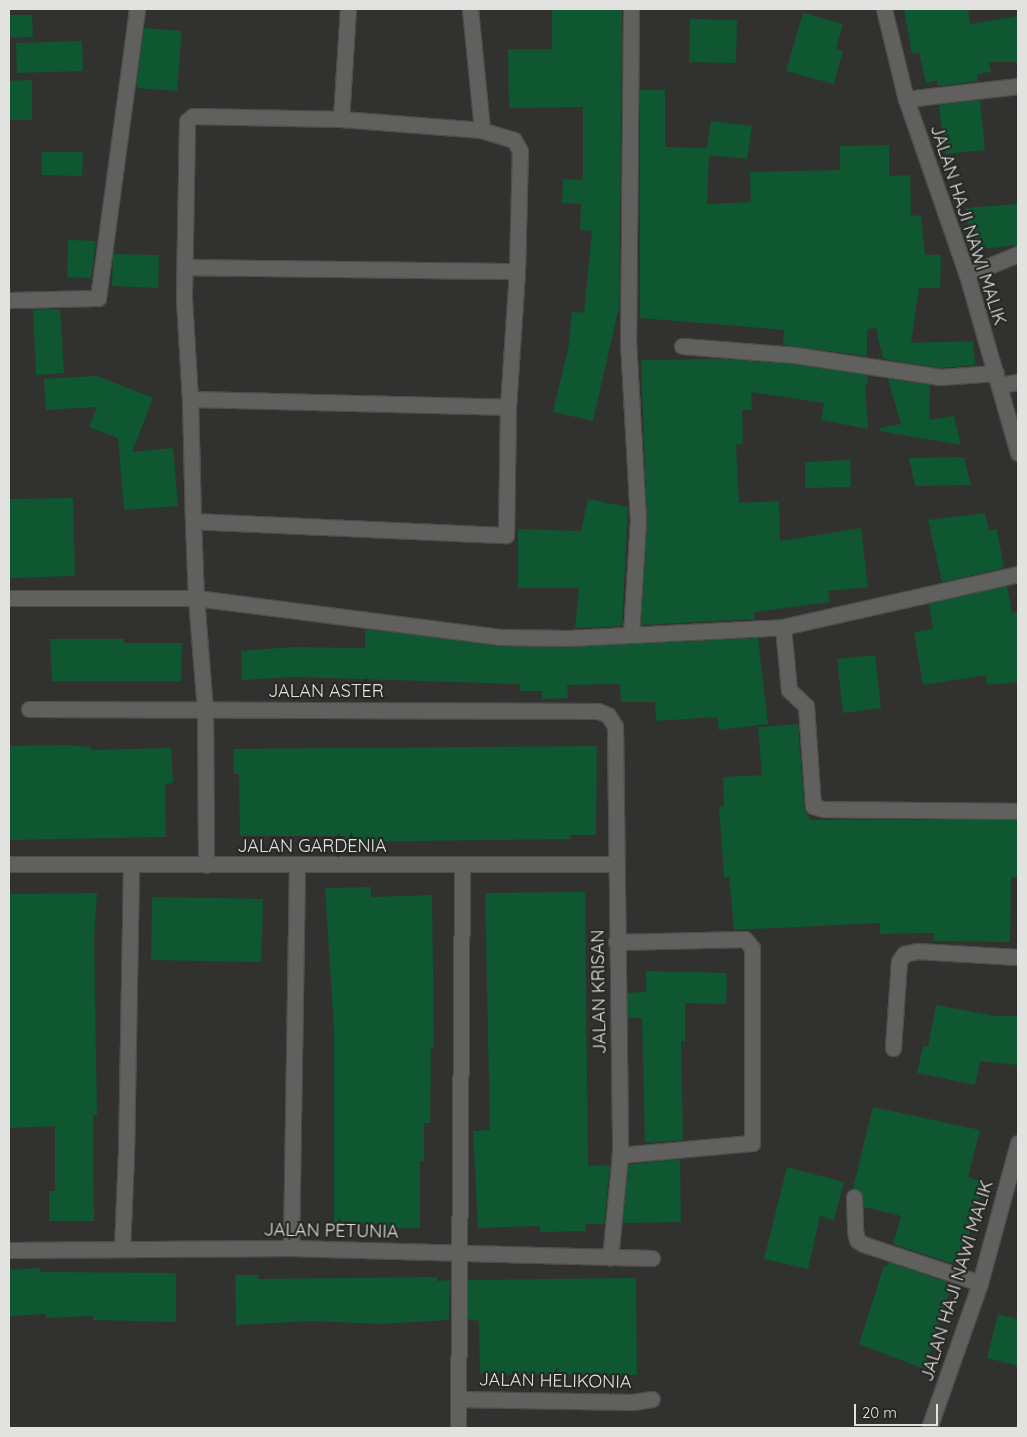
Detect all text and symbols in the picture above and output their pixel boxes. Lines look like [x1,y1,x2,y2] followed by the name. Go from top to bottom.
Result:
[925,122,1011,328] street label: JALAN HAJI NAWI MALIK
[268,680,384,702] street label: JALAN ASTER
[237,835,387,857] street label: JALAN GARDENIA
[587,930,611,1054] street label: JALAN KRISAN
[916,1178,998,1384] street label: JALAN HAJI NAWI MALIK
[263,1219,399,1243] street label: JALAN PETUNIA
[478,1369,632,1393] street label: JALAN HELIKONIA
[857,1394,941,1426] scale bar
[862,1403,897,1422] text: 20 m

